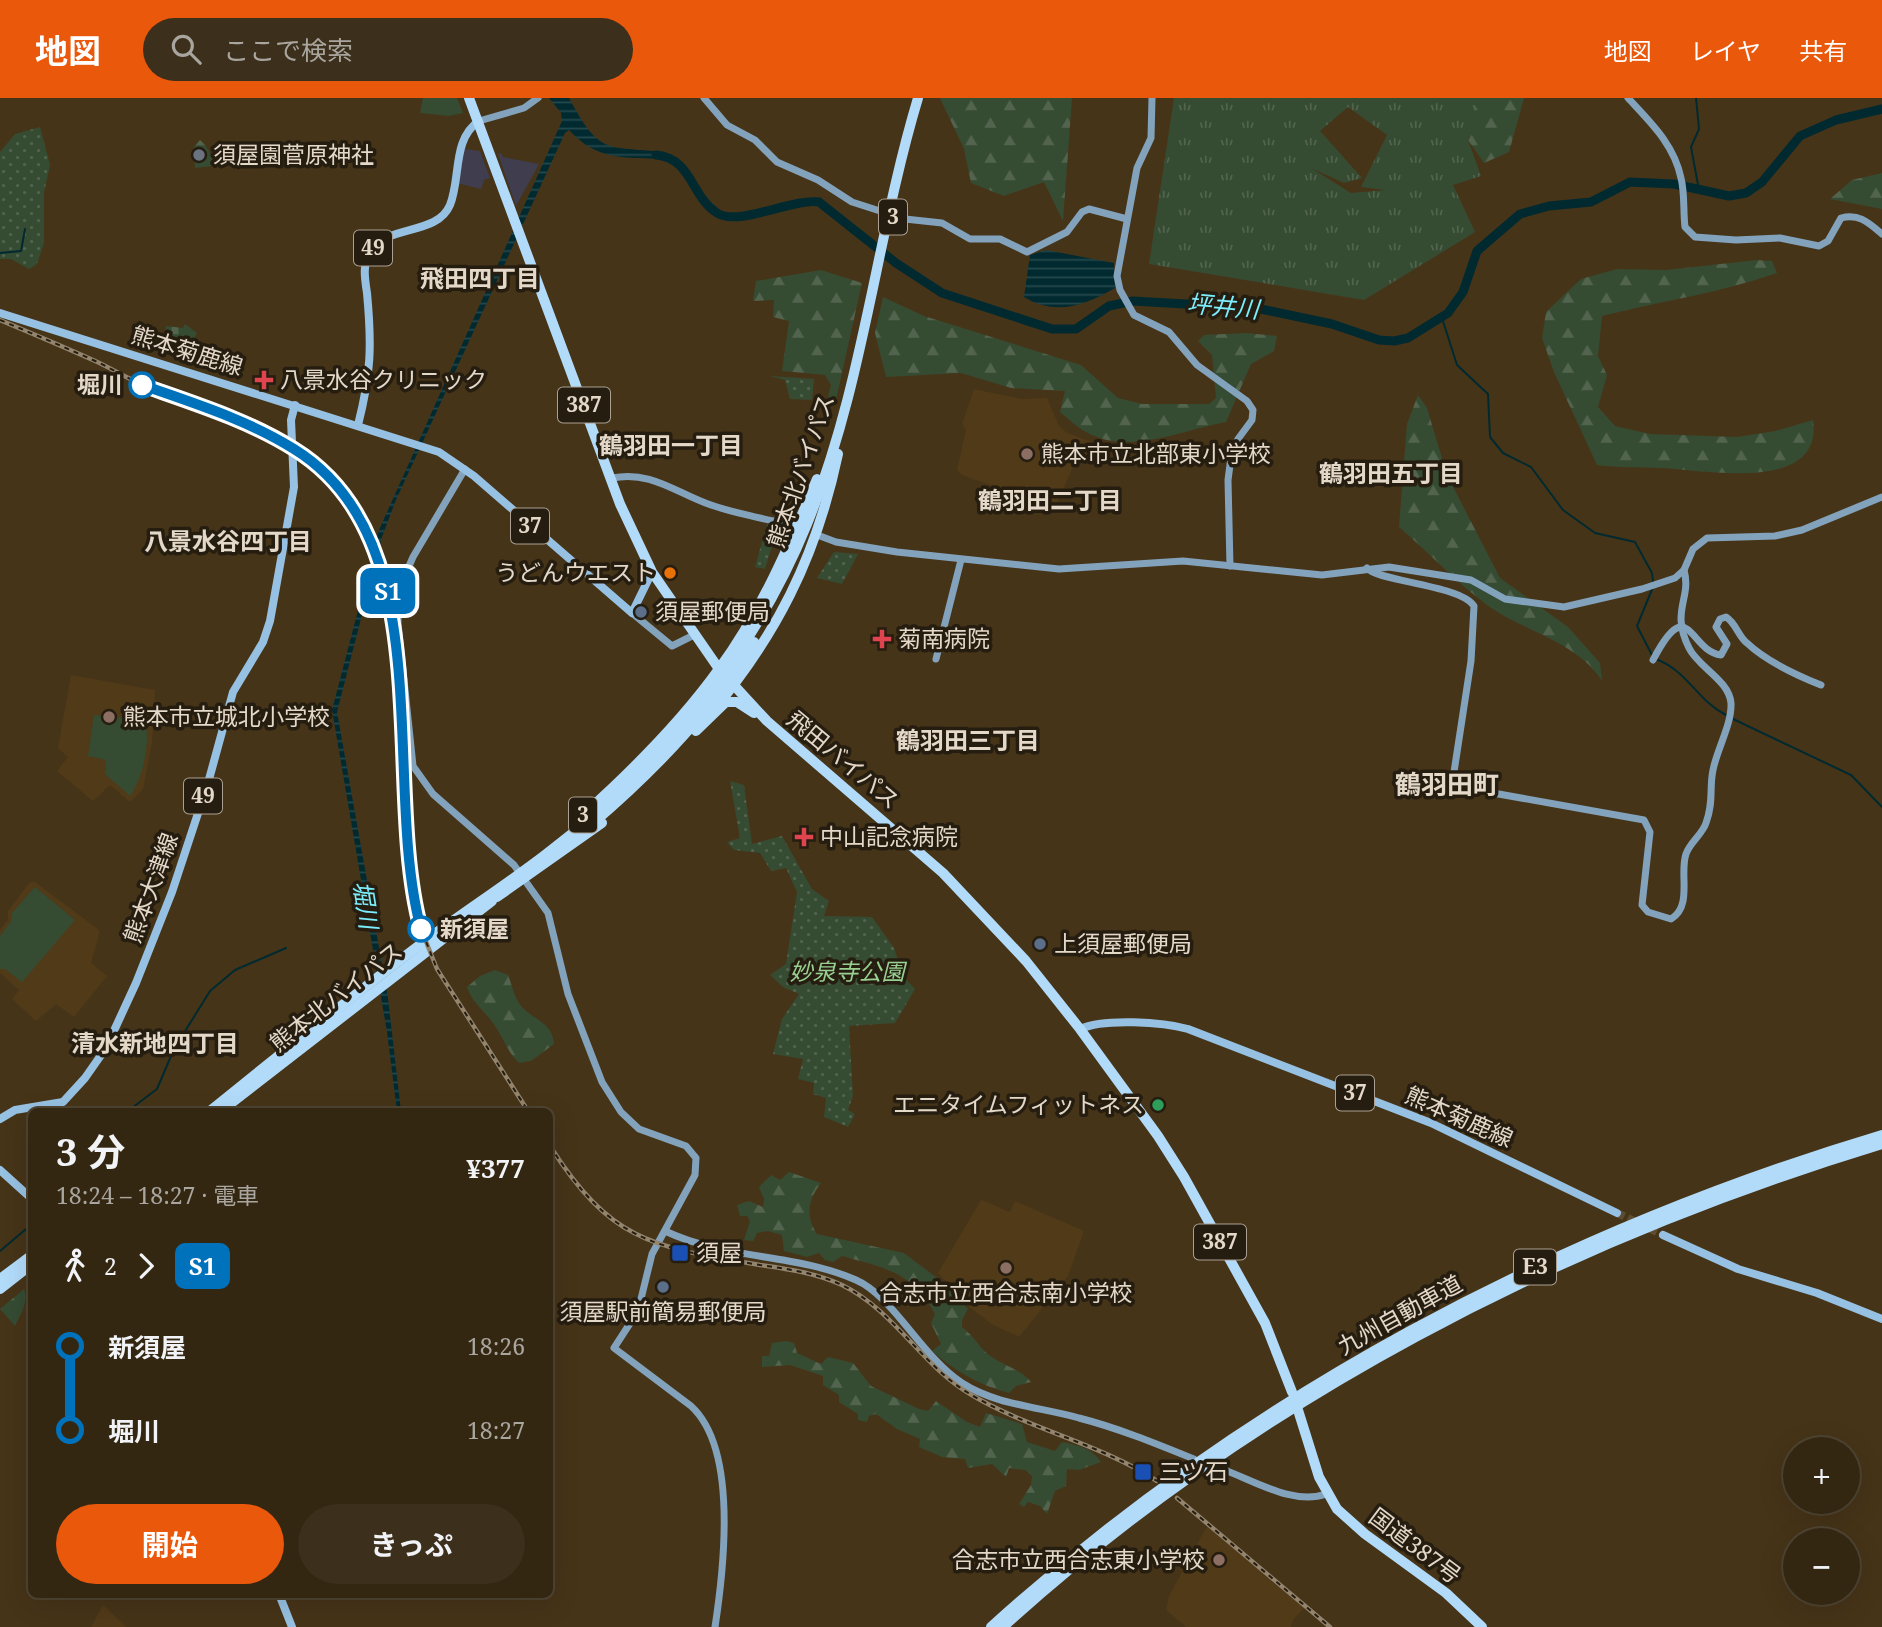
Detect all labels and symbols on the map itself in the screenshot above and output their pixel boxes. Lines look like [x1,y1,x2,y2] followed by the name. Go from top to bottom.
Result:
[213,138,374,170] place label: 須屋園菅原神社
[191,147,207,163] marker: 須屋園菅原神社
[879,200,907,234] road number: 3
[354,230,392,266] road number: 49
[420,261,540,294] district label: 飛田四丁目
[1186,286,1263,325] water label: 坪井川
[128,318,247,382] street label: 熊本菊鹿線
[280,363,487,395] place label: 八景水谷クリニック
[77,368,123,400] place label: 堀川
[254,370,274,390] marker: 八景水谷クリニック
[129,372,155,398] marker: 堀川
[558,388,610,422] road number: 387
[759,390,841,552] street label: 熊本北バイパス
[599,428,743,461] district label: 鶴羽田一丁目
[1041,437,1271,469] place label: 熊本市立北部東小学校
[1019,446,1035,462] marker: 熊本市立北部東小学校
[1319,456,1463,489] district label: 鶴羽田五丁目
[978,483,1122,516] district label: 鶴羽田二丁目
[511,508,549,544] road number: 37
[144,524,312,557] district label: 八景水谷四丁目
[495,556,656,588] place label: うどんウエスト
[662,565,678,581] marker: うどんウエスト
[356,568,420,614] line badge: S1
[655,595,770,627] place label: 須屋郵便局
[633,604,649,620] marker: 須屋郵便局
[898,622,990,654] place label: 菊南病院
[872,629,892,649] marker: 菊南病院
[123,700,330,732] place label: 熊本市立城北小学校
[781,703,907,816] street label: 飛田バイパス
[101,709,117,725] marker: 熊本市立城北小学校
[896,723,1040,756] district label: 鶴羽田三丁目
[1395,766,1499,802] district label: 鶴羽田町
[184,778,222,814] road number: 49
[569,798,597,832] road number: 3
[820,820,958,852] place label: 中山記念病院
[794,827,814,847] marker: 中山記念病院
[115,828,185,947] street label: 熊本大津線
[346,878,387,934] water label: 堀川
[440,912,509,944] place label: 新須屋
[408,916,434,942] marker: 新須屋
[1054,927,1192,959] place label: 上須屋郵便局
[262,934,408,1058] street label: 熊本北バイパス
[1032,936,1048,952] marker: 上須屋郵便局
[790,955,908,987] park label: 妙泉寺公園
[71,1026,239,1059] district label: 清水新地四丁目
[1336,1076,1374,1110] road number: 37
[1400,1078,1518,1154] street label: 熊本菊鹿線
[893,1088,1144,1120] place label: エニタイムフィットネス
[1150,1097,1166,1113] marker: エニタイムフィットネス
[1194,1224,1246,1260] road number: 387
[696,1236,742,1268] place label: 須屋
[670,1243,690,1263] marker: 須屋
[1514,1250,1556,1284] road number: E3
[998,1260,1014,1276] marker: 合志市立西合志南小学校
[1331,1267,1468,1362] street label: 九州自動車道
[880,1276,1133,1308] place label: 合志市立西合志南小学校
[655,1279,671,1295] marker: 須屋駅前簡易郵便局
[560,1295,767,1327] place label: 須屋駅前簡易郵便局
[1159,1455,1228,1487] place label: 三ツ石
[1133,1462,1153,1482] marker: 三ツ石
[1363,1500,1468,1590] street label: 国道387号
[952,1543,1205,1575] place label: 合志市立西合志東小学校
[1211,1552,1227,1568] marker: 合志市立西合志東小学校

